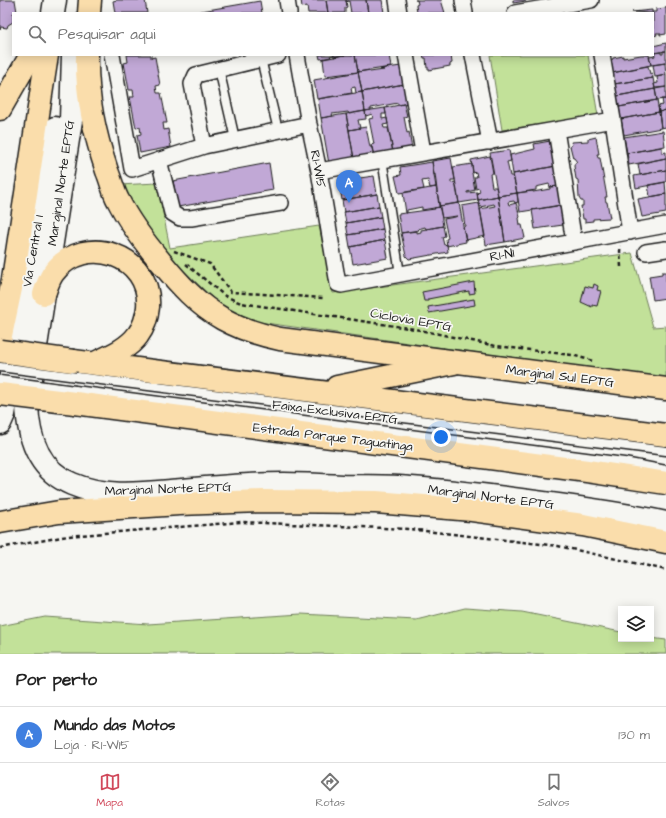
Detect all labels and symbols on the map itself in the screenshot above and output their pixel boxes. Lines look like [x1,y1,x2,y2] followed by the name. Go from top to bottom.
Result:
[43,119,80,247] street label: Marginal Norte EPTG
[306,149,330,189] street label: R1-W15
[336,170,362,203] pin: A
[18,213,48,288] street label: Via Central 1
[488,244,516,266] street label: R1-N1
[369,304,453,336] street label: Ciclovia EPTG
[505,360,615,393] street label: Marginal Sul EPTG
[271,395,399,429] street label: Faixa Exclusiva EPTG
[252,418,414,457] street label: Estrada Parque Taguatinga
[431,427,451,447] your location
[104,478,232,501] street label: Marginal Norte EPTG
[427,480,555,515] street label: Marginal Norte EPTG

